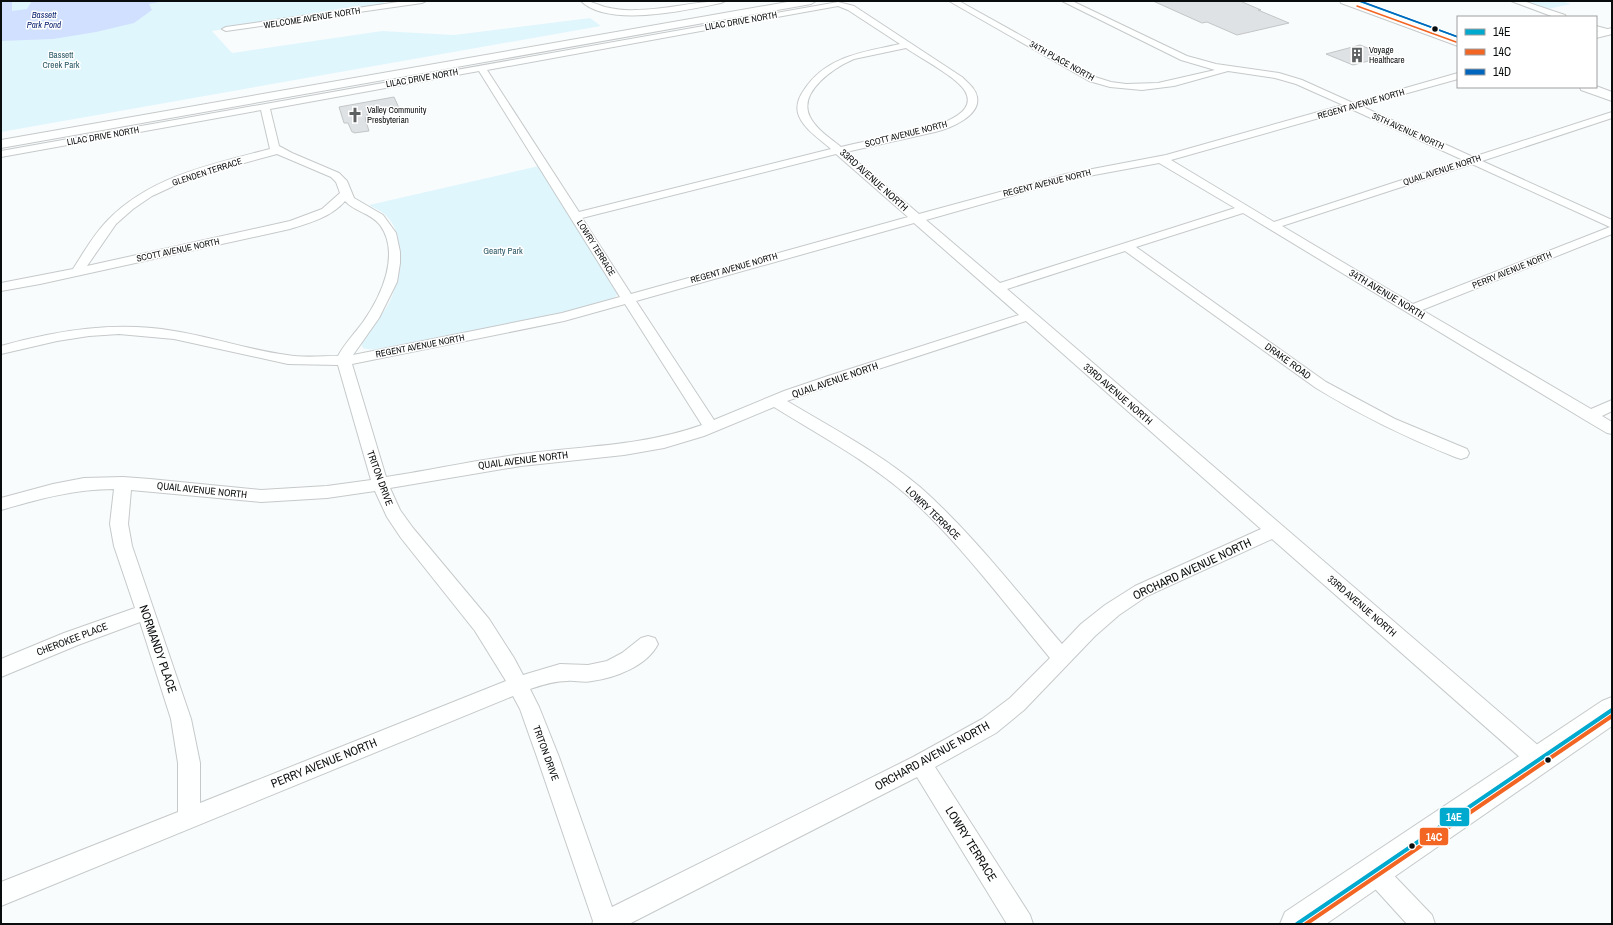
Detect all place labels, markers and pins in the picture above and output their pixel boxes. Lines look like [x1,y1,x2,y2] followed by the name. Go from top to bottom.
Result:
[1430,24,1440,34] unlabelled marker
[1369,44,1405,66] place label: Voyage Healthcare
[1348,46,1366,64] building icon: Voyage Healthcare
[367,104,427,126] place label: Valley Community Presbyterian
[346,106,364,124] church icon: Valley Community Presbyterian
[1543,755,1553,765] unlabelled marker
[1407,841,1417,851] unlabelled marker

